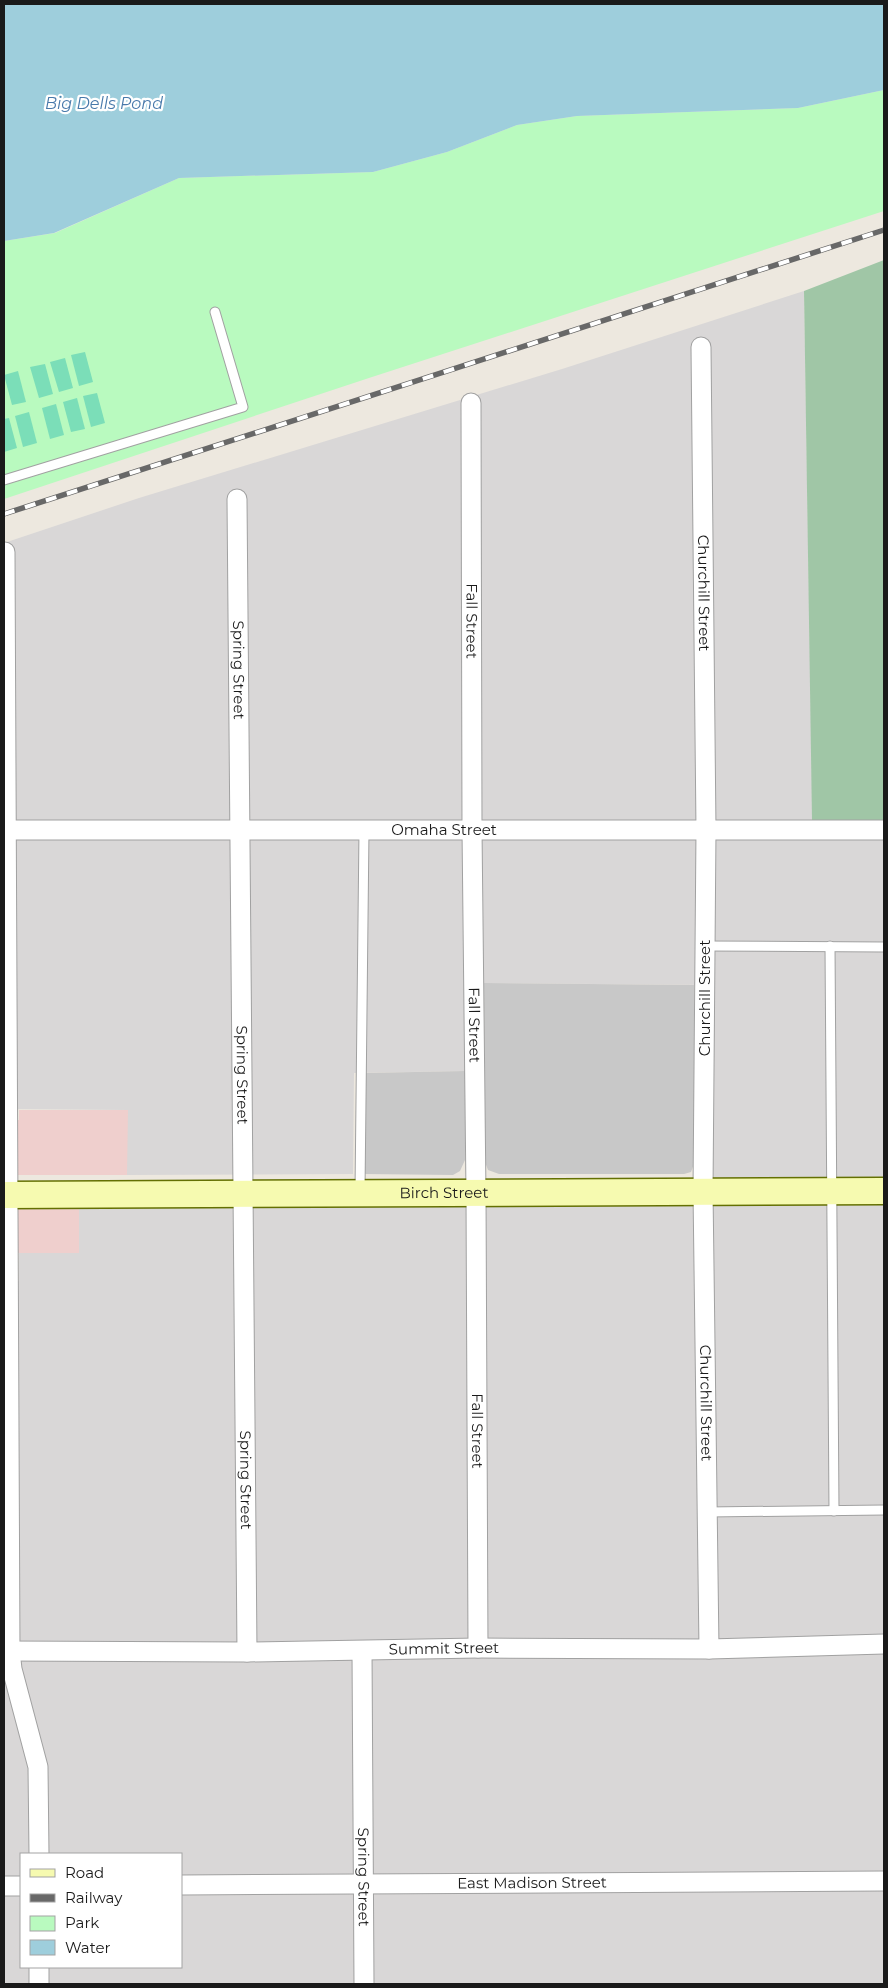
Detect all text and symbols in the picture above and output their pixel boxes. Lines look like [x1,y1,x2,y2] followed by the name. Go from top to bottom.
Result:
[45,94,163,113] water label: Big Dells Pond
[694,535,714,651] street label: Churchill Street
[462,583,482,659] street label: Fall Street
[229,620,249,720] street label: Spring Street
[391,820,497,839] street label: Omaha Street
[695,940,714,1056] street label: Churchill Street
[465,987,485,1063] street label: Fall Street
[233,1025,252,1125] street label: Spring Street
[399,1183,489,1202] street label: Birch Street
[696,1344,717,1461] street label: Churchill Street
[468,1393,487,1469] street label: Fall Street
[236,1430,256,1530] street label: Spring Street
[389,1638,499,1659] street label: Summit Street
[354,1827,374,1927] street label: Spring Street
[20,1853,182,1968] legend
[65,1863,104,1882] text: Road
[457,1873,607,1892] street label: East Madison Street
[65,1888,123,1907] text: Railway
[65,1913,99,1932] text: Park
[65,1938,111,1957] text: Water

